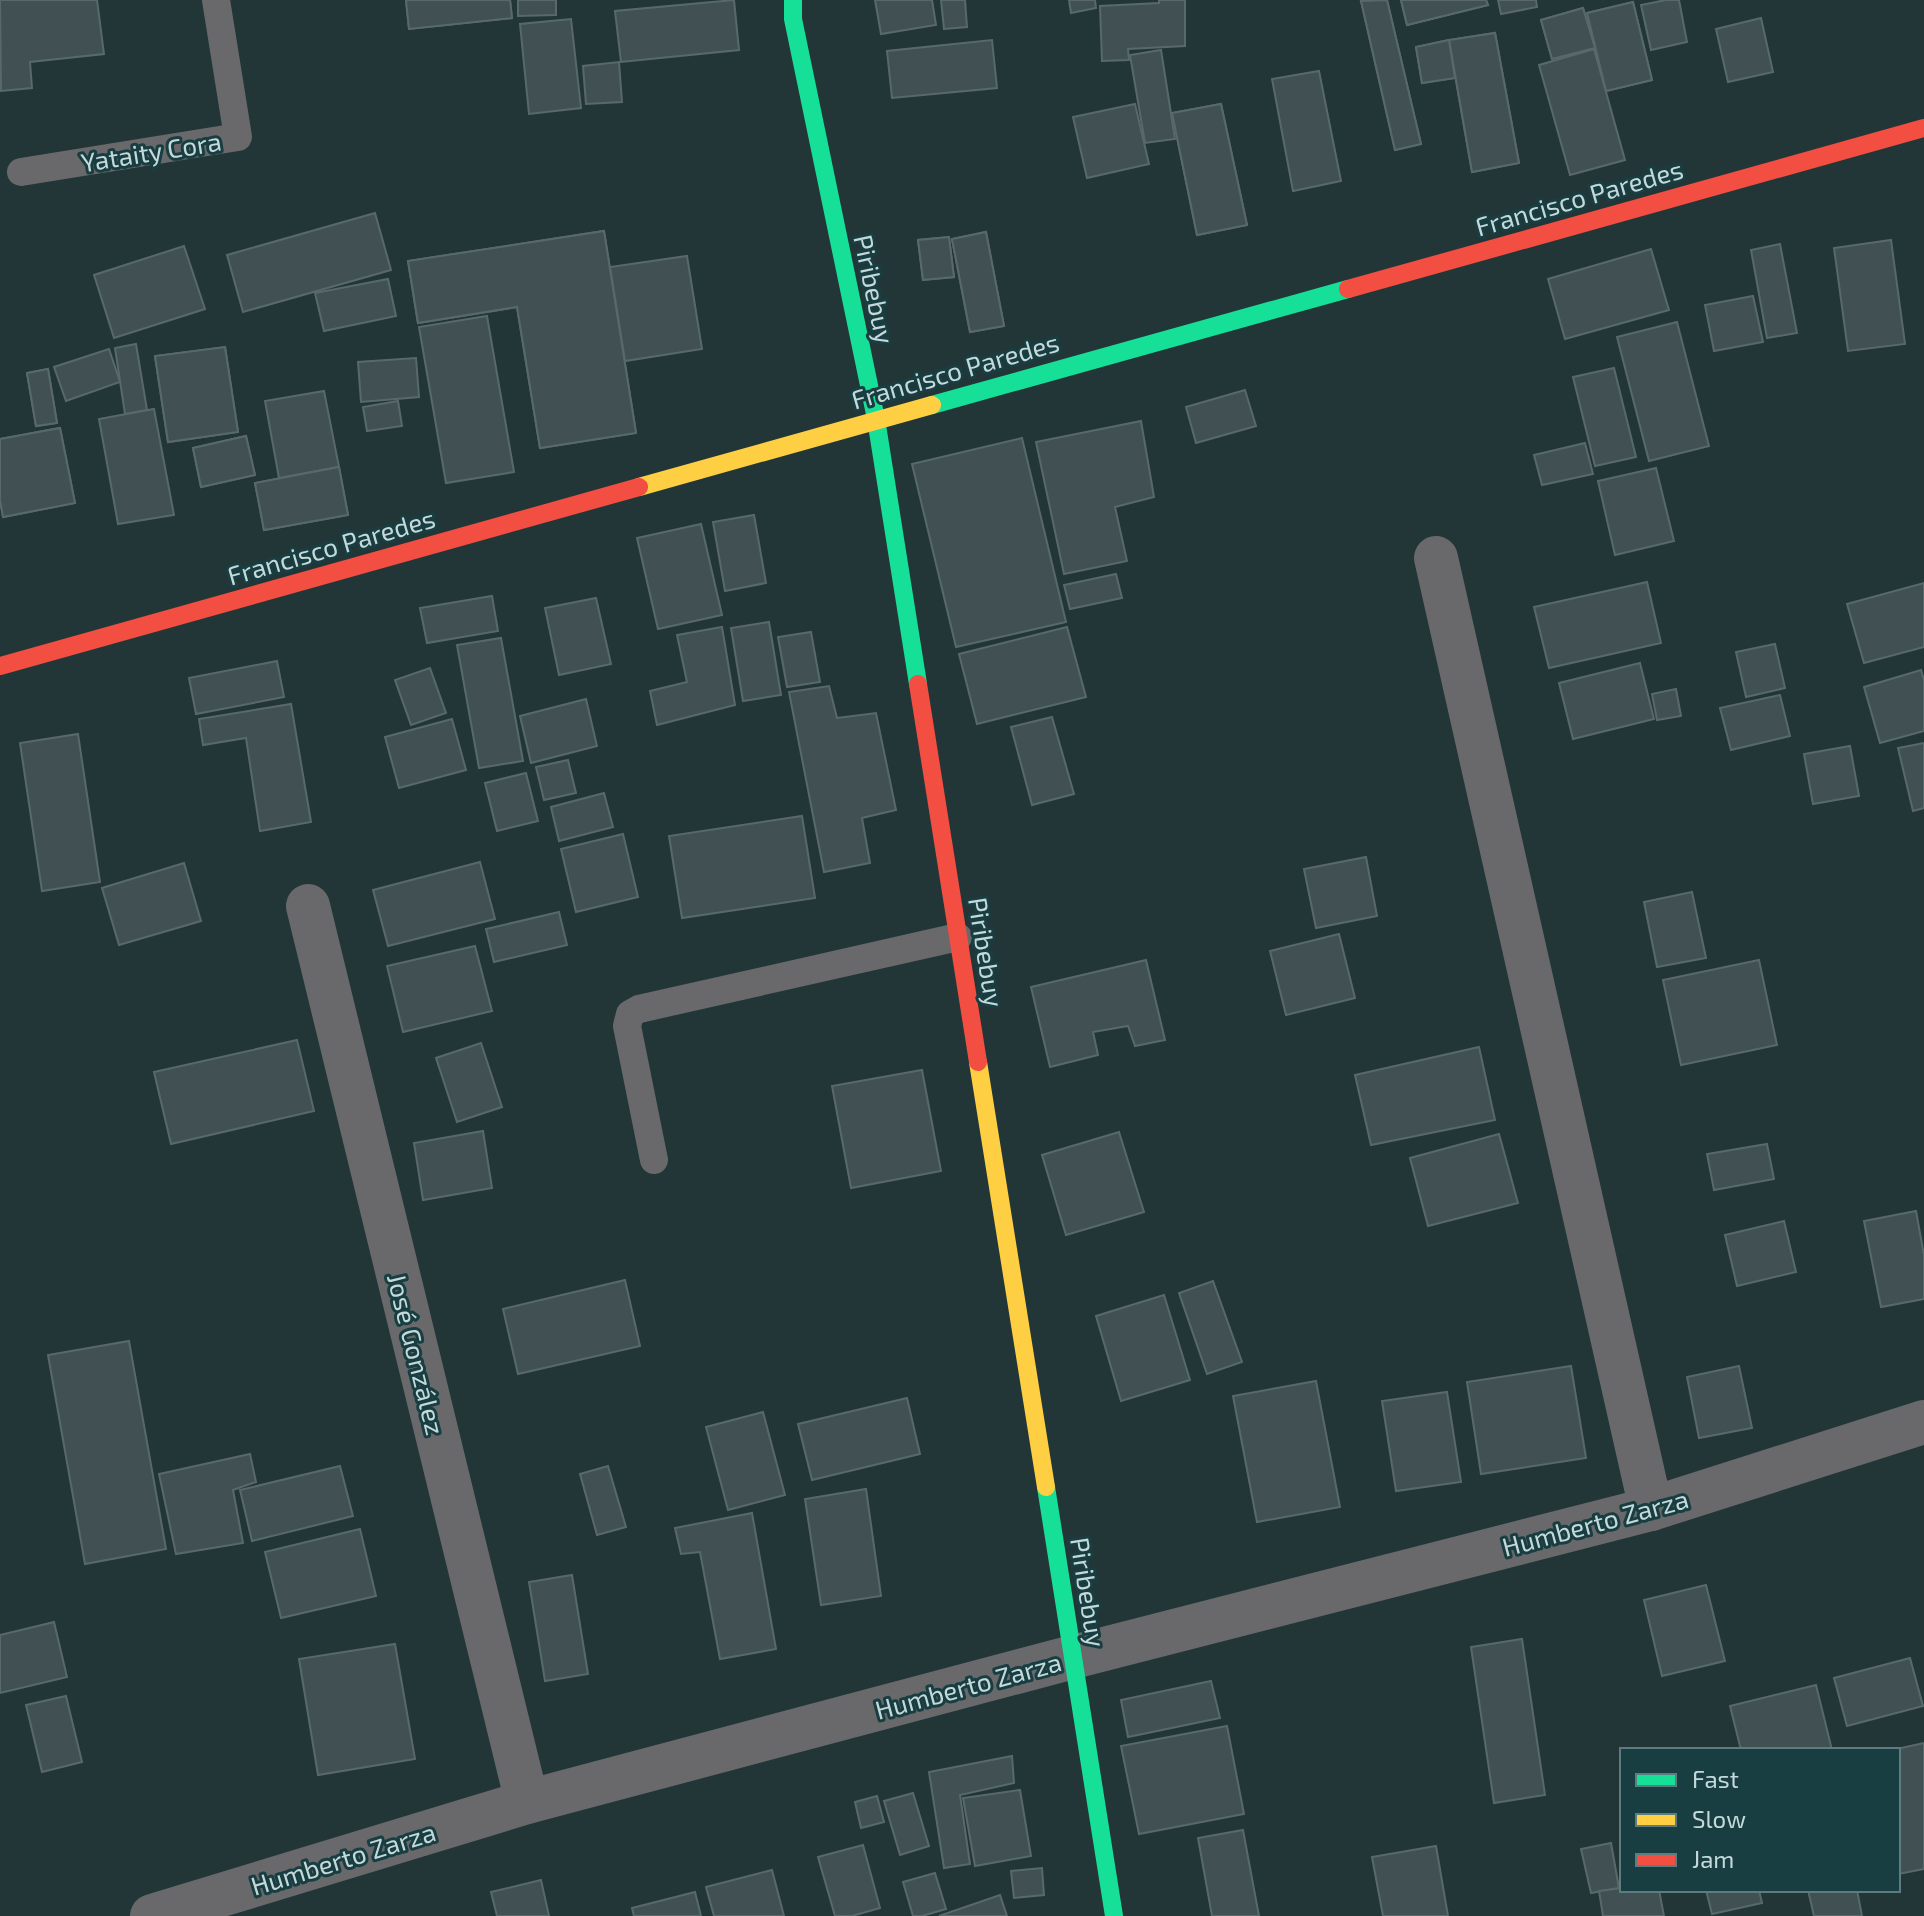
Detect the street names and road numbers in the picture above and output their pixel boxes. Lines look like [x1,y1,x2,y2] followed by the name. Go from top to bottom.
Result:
[79,125,223,177] street label: Yataity Cora
[1472,153,1686,241] street label: Francisco Paredes
[848,232,902,347] street label: Piribebuy
[848,326,1062,414] street label: Francisco Paredes
[224,502,438,590] street label: Francisco Paredes
[963,895,1011,1009] street label: Piribebuy
[382,1270,452,1438] street label: José González
[1498,1482,1692,1562] street label: Humberto Zarza
[1065,1535,1113,1649] street label: Piribebuy
[871,1645,1065,1725] street label: Humberto Zarza
[247,1815,439,1901] street label: Humberto Zarza

